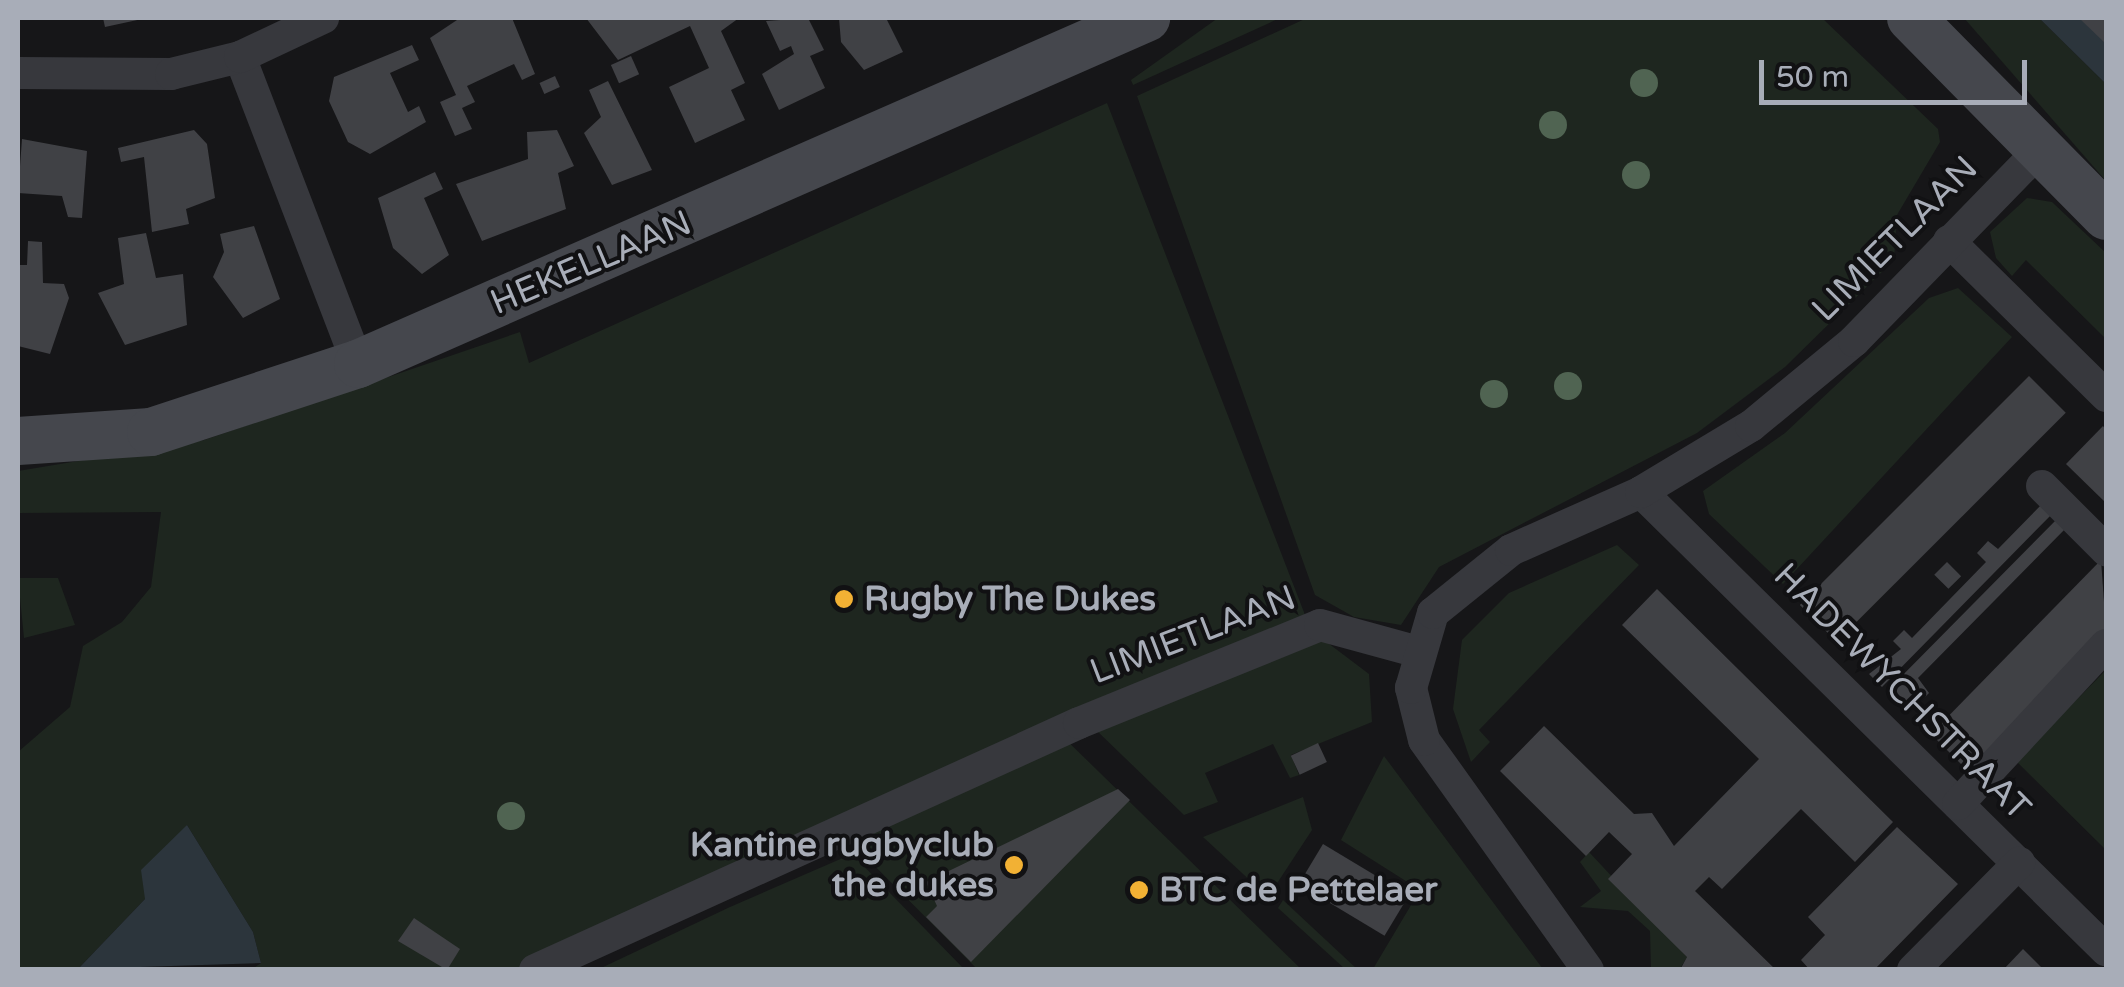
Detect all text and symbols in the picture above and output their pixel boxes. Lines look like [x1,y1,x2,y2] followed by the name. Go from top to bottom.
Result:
[1764,40,2032,102] scale bar
[1776,59,1849,96] text: 50 m
[1804,148,1986,330] street label: LIMIETLAAN
[484,202,698,324] street label: HEKELLAAN
[1765,555,2039,829] street label: HADEWYCHSTRAAT
[1084,577,1302,693] street label: LIMIETLAAN
[864,578,1156,620] place label: Rugby The Dukes
[833,588,855,610] marker: Rugby The Dukes
[690,824,994,906] place label: Kantine rugbyclub the dukes
[1003,854,1025,876] marker: Kantine rugbyclub the dukes
[1159,869,1437,911] place label: BTC de Pettelaer
[1128,879,1150,901] marker: BTC de Pettelaer

